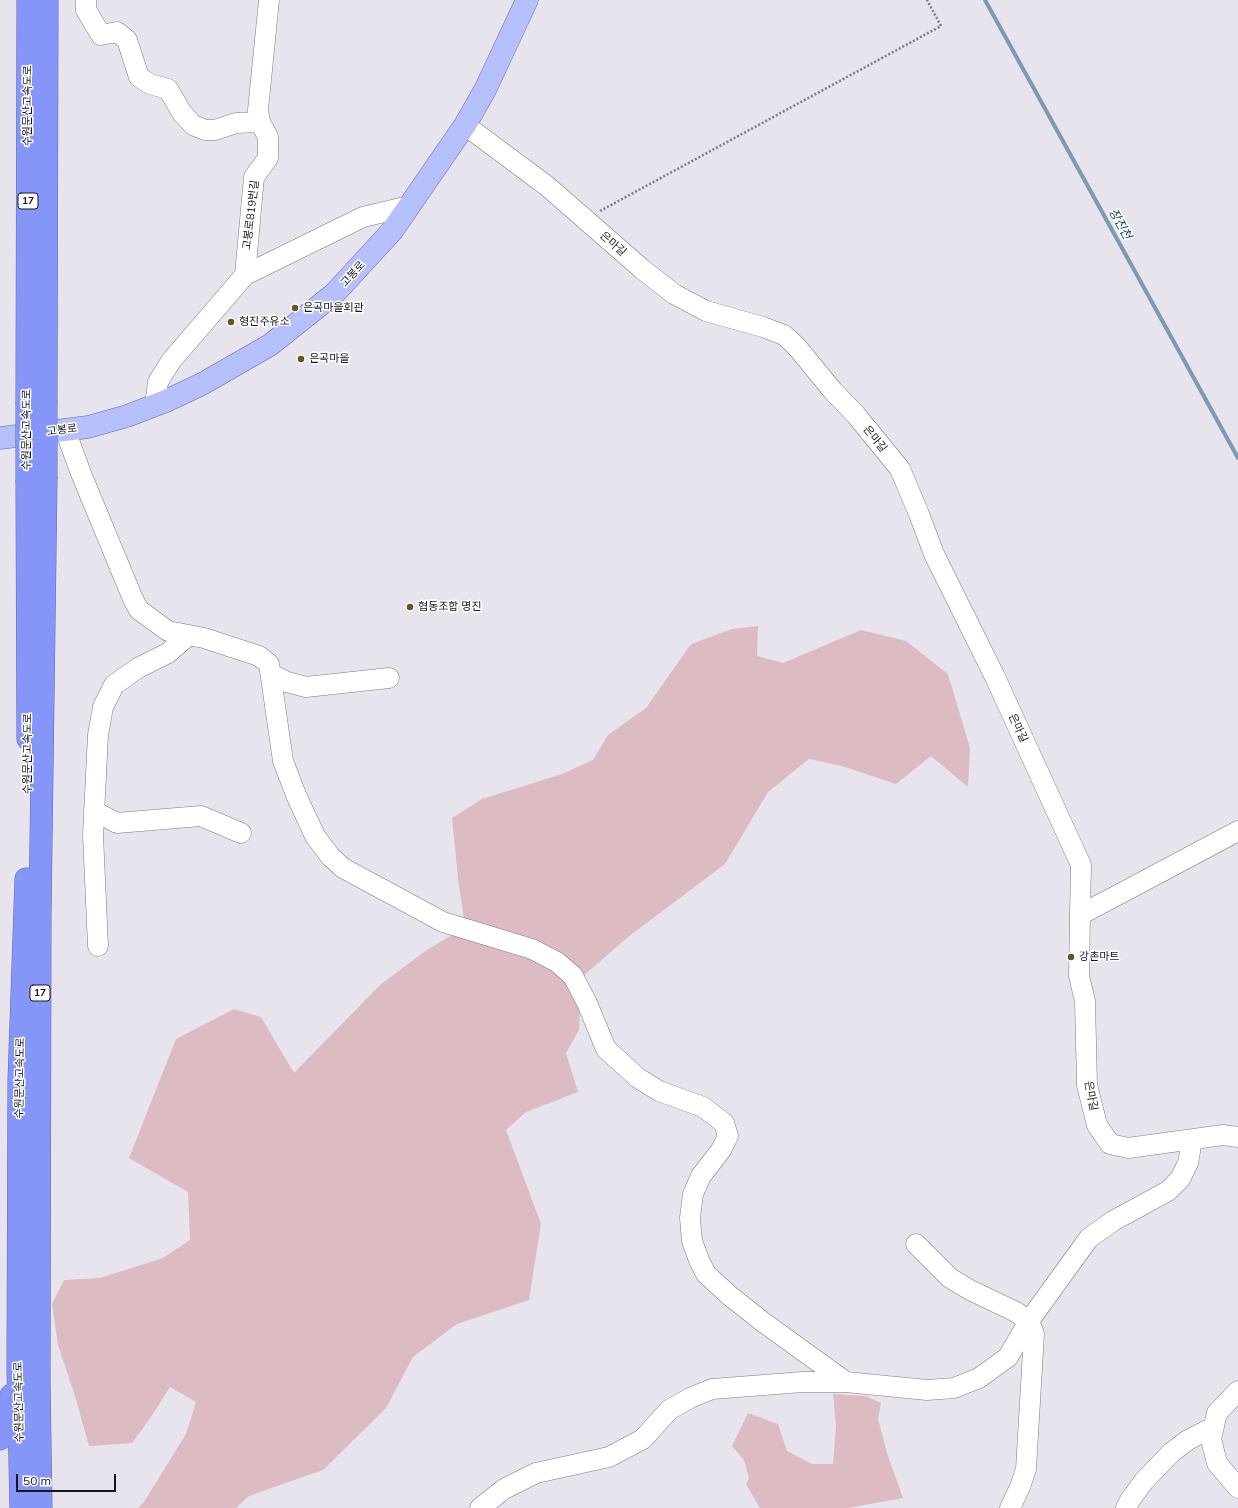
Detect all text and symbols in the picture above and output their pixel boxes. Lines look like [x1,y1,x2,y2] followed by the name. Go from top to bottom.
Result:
[21,66,35,146] street label: 수원문산고속도로
[240,179,262,251] street label: 고봉로819번길
[18,193,38,209] road number: 17
[1106,206,1134,242] water label: 장진천
[597,229,629,259] street label: 은마길
[338,258,368,290] street label: 고봉로
[303,301,364,315] place label: 은곡마을회관
[290,303,300,313] marker: 은곡마을회관
[239,315,290,329] place label: 형진주유소
[226,317,236,327] marker: 형진주유소
[309,352,349,366] place label: 은곡마을
[296,354,306,364] marker: 은곡마을
[20,390,34,470] street label: 수원문산고속도로
[46,422,78,438] street label: 고봉로
[860,423,890,455] street label: 은마길
[418,600,482,614] place label: 협동조합 명진
[405,602,415,612] marker: 협동조합 명진
[1006,711,1030,745] street label: 은마길
[21,714,35,794] street label: 수원문산고속도로
[1079,950,1119,964] place label: 강촌마트
[1066,952,1076,962] marker: 강촌마트
[30,985,50,1001] road number: 17
[13,1037,27,1119] street label: 수원문산고속도로
[1082,1080,1100,1112] street label: 은마길
[12,1361,26,1443] street label: 수원문산고속도로
[18,1466,118,1492] scale bar
[23,1473,51,1488] text: 50 m

